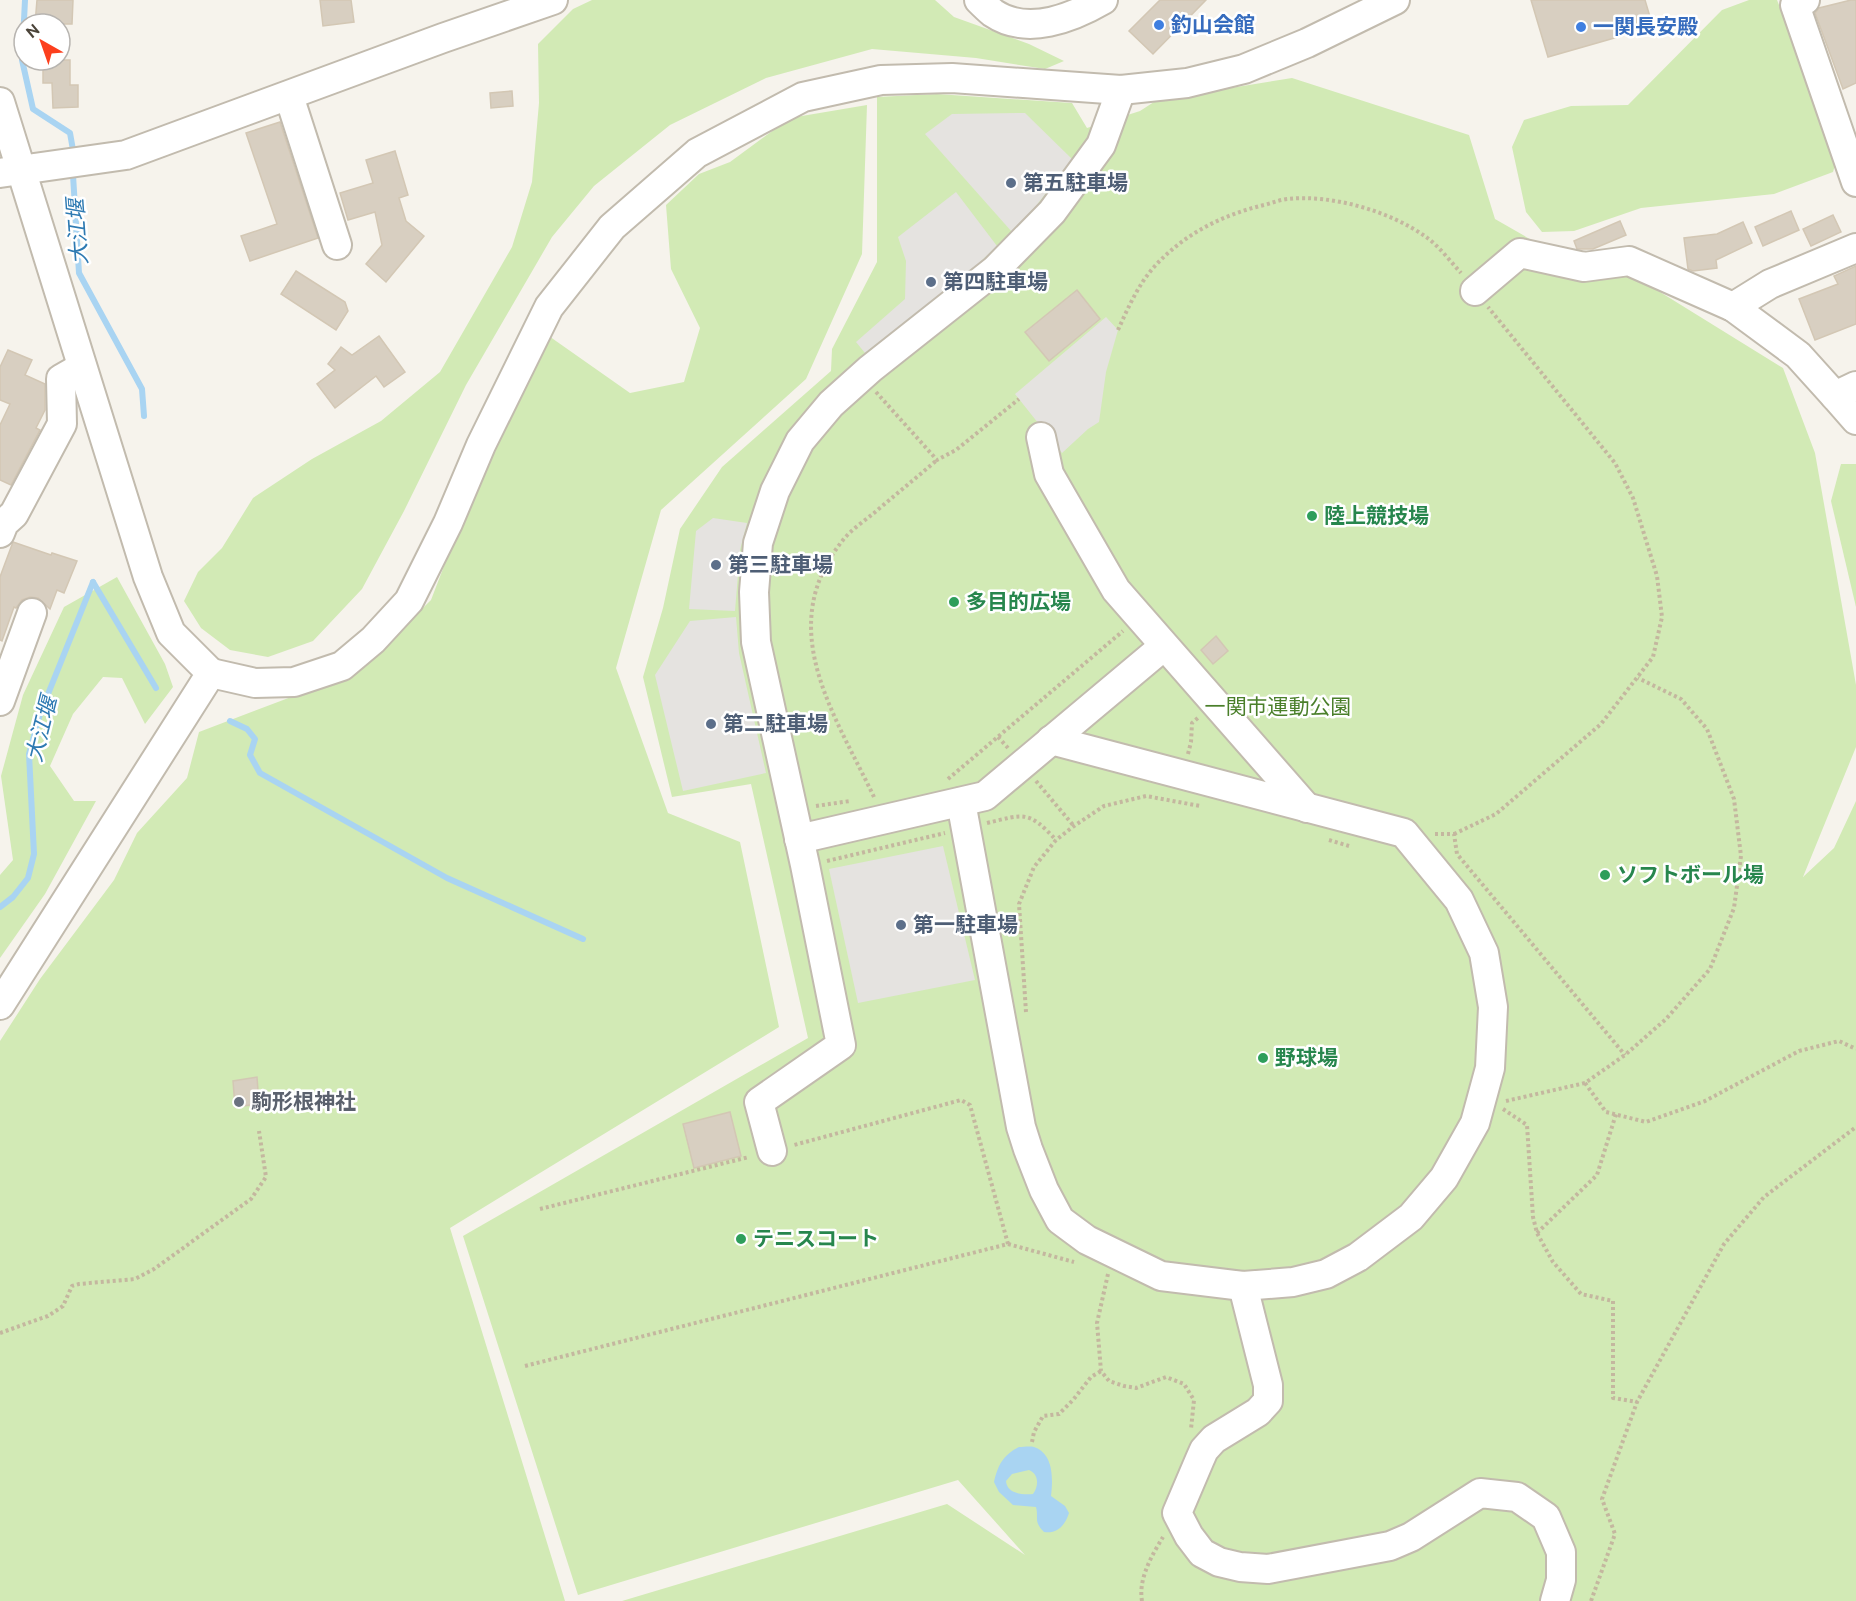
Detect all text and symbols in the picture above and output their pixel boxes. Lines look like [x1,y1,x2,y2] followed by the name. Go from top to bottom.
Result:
[12,12,72,72] north arrow
[1171,12,1255,36] place label: 釣山会館
[1593,14,1698,38] place label: 一関長安殿
[1152,18,1166,32] marker: 釣山会館
[22,20,43,41] text: N
[1574,20,1588,34] marker: 一関長安殿
[1023,170,1128,194] place label: 第五駐車場
[1004,176,1018,190] marker: 第五駐車場
[61,194,91,266] water label: 大江堰
[943,269,1048,293] place label: 第四駐車場
[924,275,938,289] marker: 第四駐車場
[1324,503,1429,527] place label: 陸上競技場
[1305,509,1319,523] marker: 陸上競技場
[728,552,833,576] place label: 第三駐車場
[709,558,723,572] marker: 第三駐車場
[966,589,1071,613] place label: 多目的広場
[947,595,961,609] marker: 多目的広場
[20,690,62,764] water label: 大江堰
[1205,694,1352,718] park label: 一関市運動公園
[723,711,828,735] place label: 第二駐車場
[704,717,718,731] marker: 第二駐車場
[1617,862,1764,886] place label: ソフトボール場
[1598,868,1612,882] marker: ソフトボール場
[913,912,1018,936] place label: 第一駐車場
[894,918,908,932] marker: 第一駐車場
[1275,1045,1338,1069] place label: 野球場
[1256,1051,1270,1065] marker: 野球場
[251,1089,356,1113] place label: 駒形根神社
[232,1095,246,1109] marker: 駒形根神社
[753,1226,879,1250] place label: テニスコート
[734,1232,748,1246] marker: テニスコート

